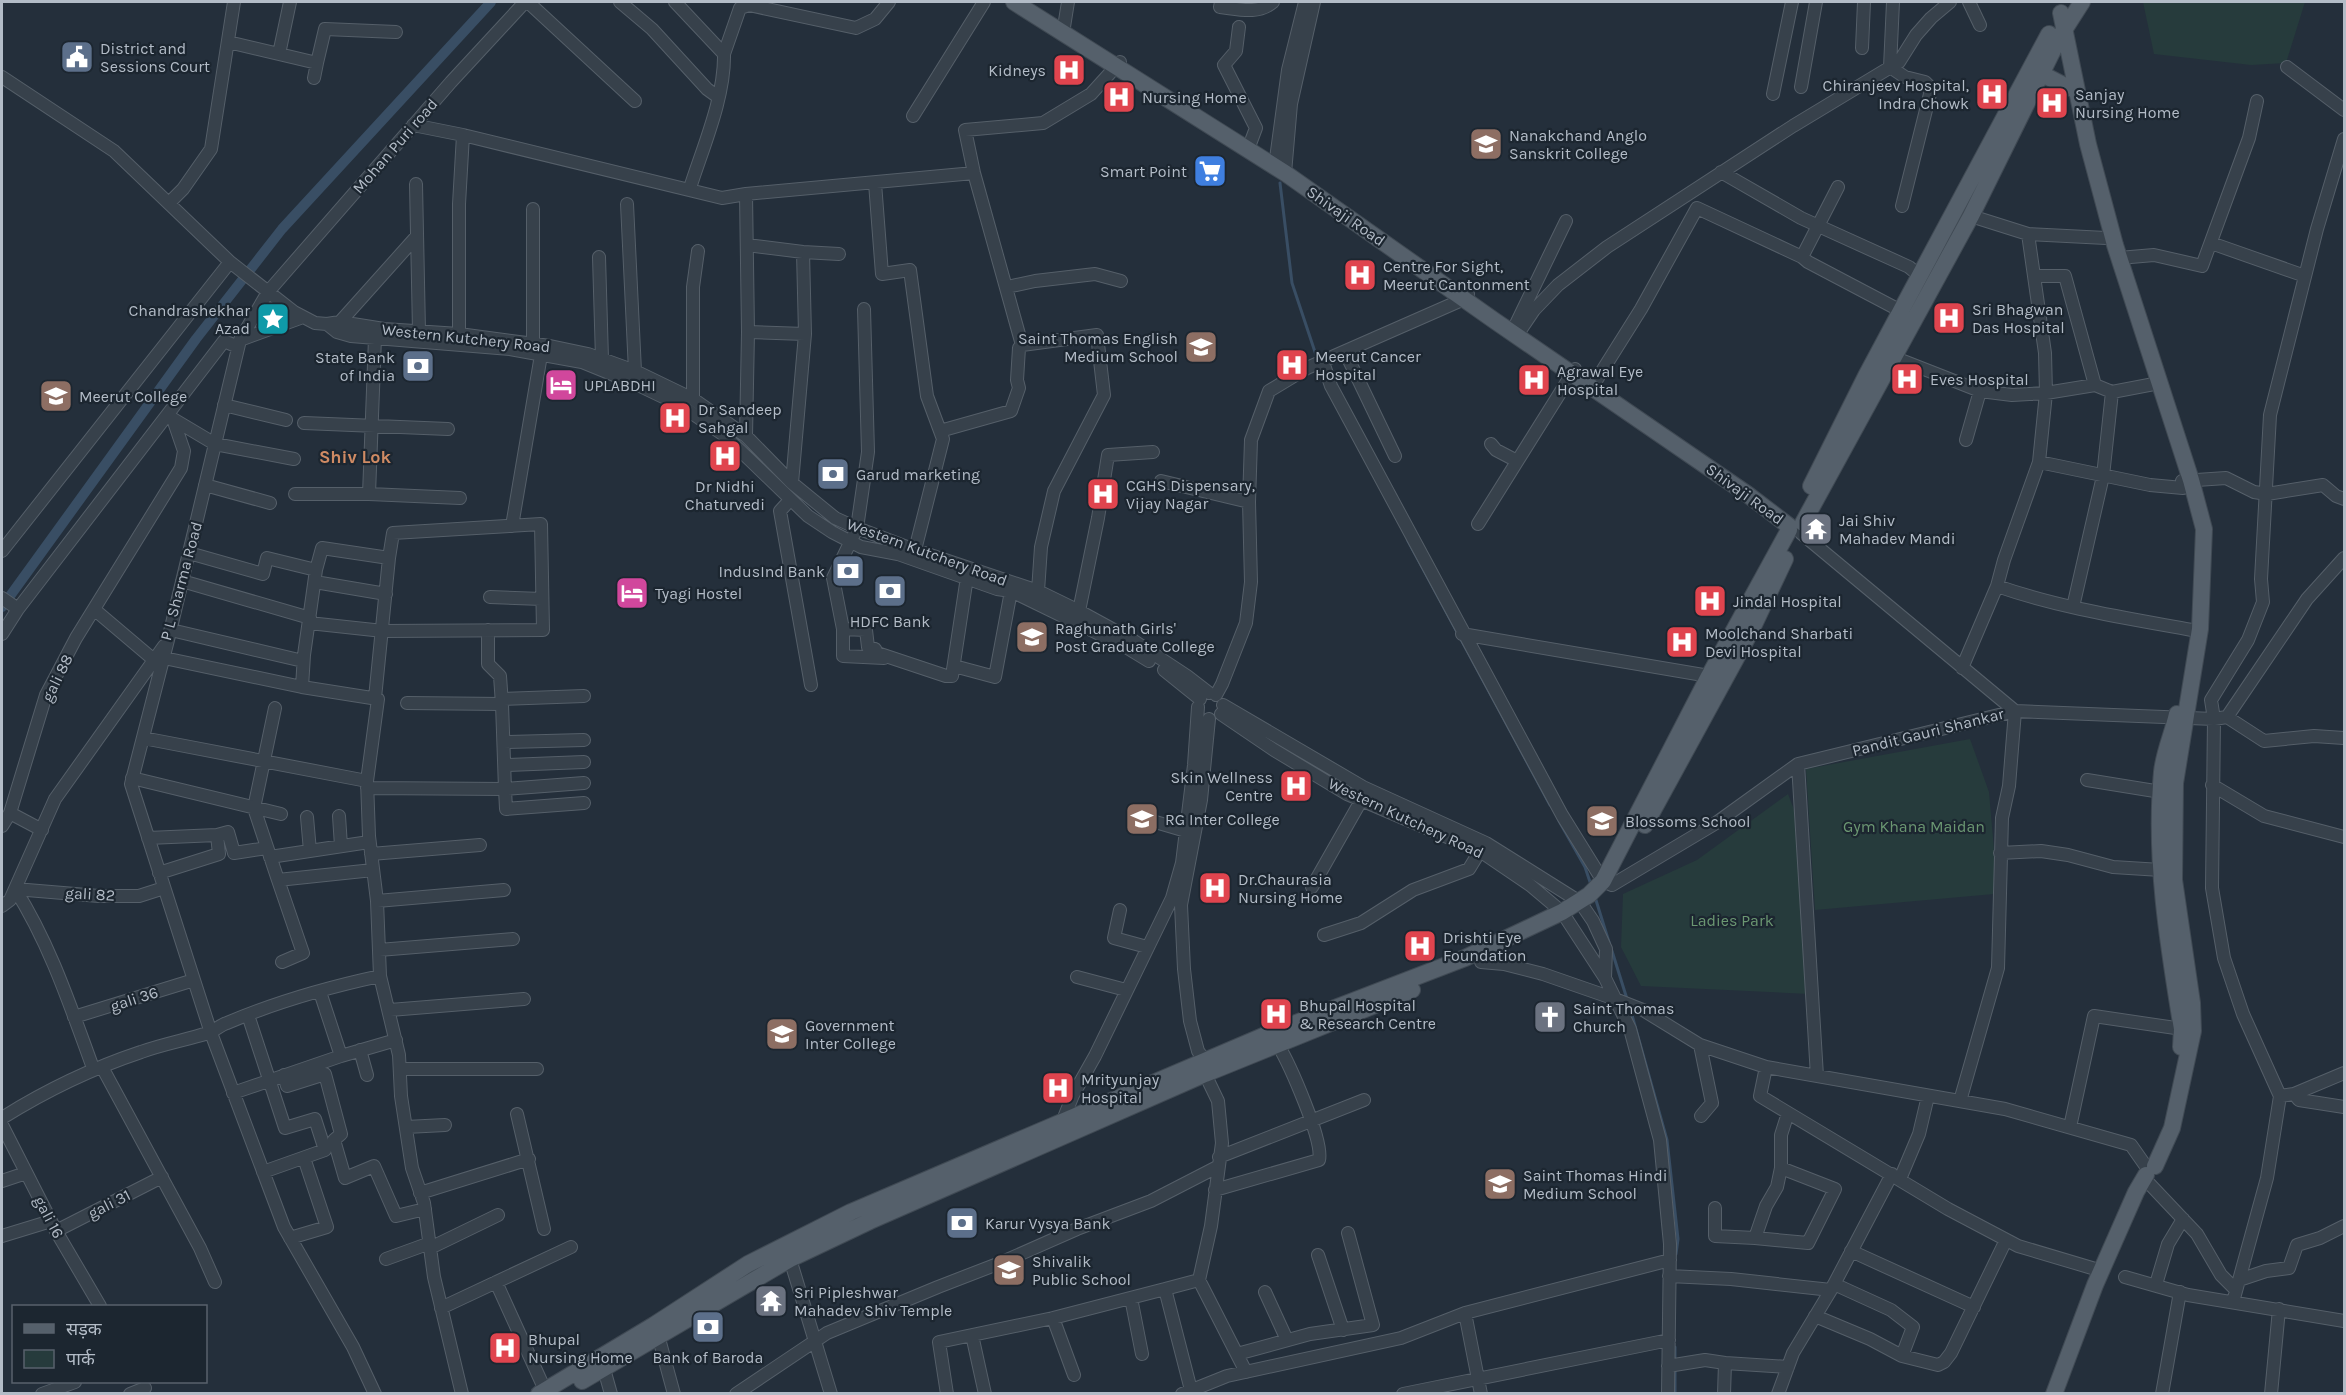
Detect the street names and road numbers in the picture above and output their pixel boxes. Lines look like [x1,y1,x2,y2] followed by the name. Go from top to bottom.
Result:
[348,95,442,197] street label: Mohan Puri road
[1303,182,1389,250] street label: Shivaji Road
[381,320,551,356] street label: Western Kutchery Road
[1702,459,1788,529] street label: Shivaji Road
[844,514,1010,590] street label: Western Kutchery Road
[156,519,206,643] street label: P L Sharma Road
[37,651,77,705] street label: gali 88
[1850,704,2006,760] street label: Pandit Gauri Shankar
[1325,774,1487,862] street label: Western Kutchery Road
[65,883,115,905] street label: gali 82
[108,982,160,1016] street label: gali 36
[84,1185,134,1223] street label: gali 31
[30,1193,68,1241] street label: gali 16

